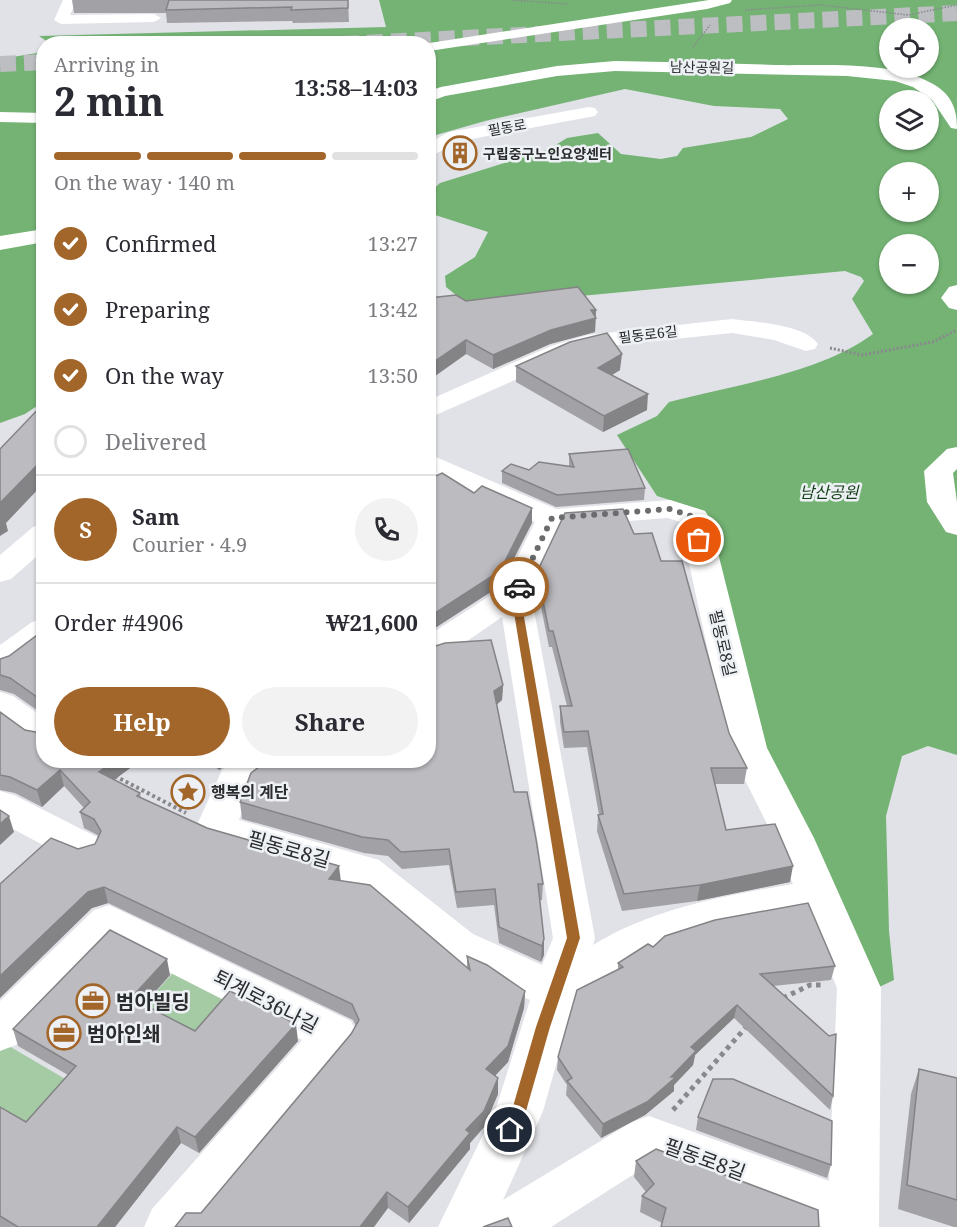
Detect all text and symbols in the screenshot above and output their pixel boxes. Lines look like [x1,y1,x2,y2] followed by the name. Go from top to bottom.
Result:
[879,18,939,294] map controls
[879,18,939,78] button: locate
[54,51,159,78] text: Arriving in
[670,57,734,77] street label: 남산공원길
[294,72,418,102] text: 13:58–14:03
[54,74,164,127] text: 2 min
[879,90,939,150] button: layers
[486,114,528,140] street label: 필동로
[442,135,478,171] building icon: 구립중구노인요양센터
[483,144,612,163] place label: 구립중구노인요양센터
[879,162,939,222] button: +
[54,169,235,196] text: On the way · 140 m
[54,227,87,260] icon: check
[105,228,216,258] text: Confirmed
[368,230,418,257] text: 13:27
[879,234,939,294] button: −
[54,293,87,326] icon: check
[105,294,210,324] text: Preparing
[368,296,418,323] text: 13:42
[617,321,679,347] street label: 필동로6길
[54,359,87,392] icon: check
[105,360,224,390] text: On the way
[368,362,418,389] text: 13:50
[105,426,207,456] text: Delivered
[800,481,860,503] park label: 남산공원
[355,498,418,561] button: phone
[132,501,180,531] text: Sam
[79,514,92,544] text: S
[673,514,724,565] pin
[682,523,715,556] icon: bag
[132,531,247,558] text: Courier · 4.9
[489,557,549,617] courier
[503,571,536,604] icon: car
[54,607,184,637] text: Order #4906
[326,607,418,637] text: ₩21,600
[705,607,741,679] street label: 필동로8길
[54,687,230,756] button: Help
[242,687,418,756] button: Share
[170,774,206,810] place icon: 행복의 계단
[211,781,289,803] place label: 행복의 계단
[245,824,333,874] street label: 필동로8길
[209,963,323,1039] street label: 퇴계로36나길
[75,983,111,1019] office icon: 범아빌딩
[116,988,190,1015] place label: 범아빌딩
[46,1015,82,1051] office icon: 범아인쇄
[87,1020,161,1047] place label: 범아인쇄
[484,1104,535,1155] pin
[493,1113,526,1146] icon: home
[661,1132,749,1186] street label: 필동로8길

